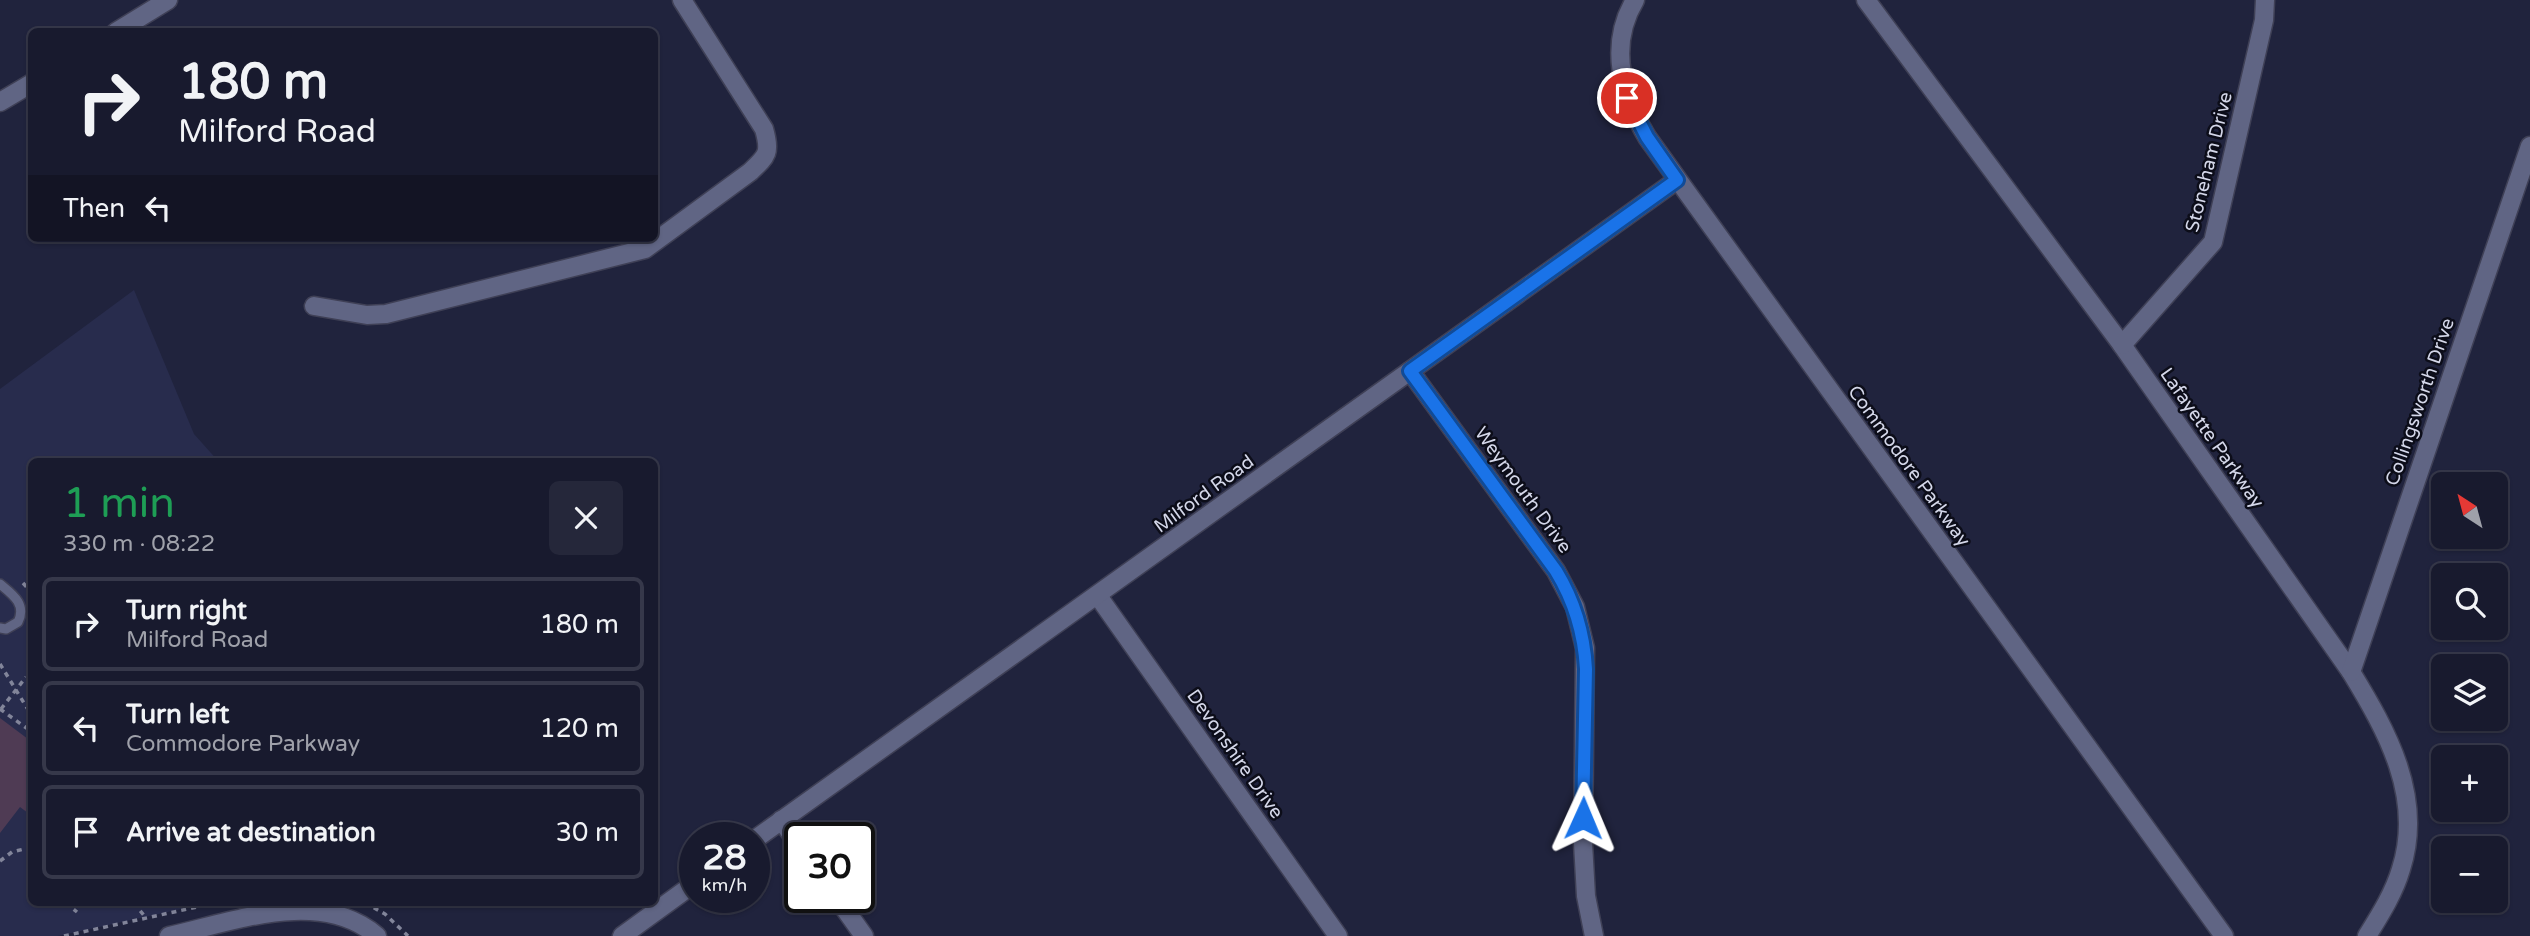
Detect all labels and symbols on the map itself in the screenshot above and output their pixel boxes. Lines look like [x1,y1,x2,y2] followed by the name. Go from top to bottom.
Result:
[1597,68,1657,128] pin
[2181,90,2237,234] street label: Stoneham Drive
[2381,315,2459,489] street label: Collingsworth Drive
[2155,364,2269,512] street label: Lafayette Parkway
[1843,381,1975,551] street label: Commodore Parkway
[1470,423,1576,557] street label: Weymouth Drive
[1150,451,1258,537] street label: Milford Road
[2431,472,2508,550] north arrow
[1182,685,1288,823] street label: Devonshire Drive
[1546,781,1620,855] position arrow
[784,822,875,913] speed limit sign: 30

